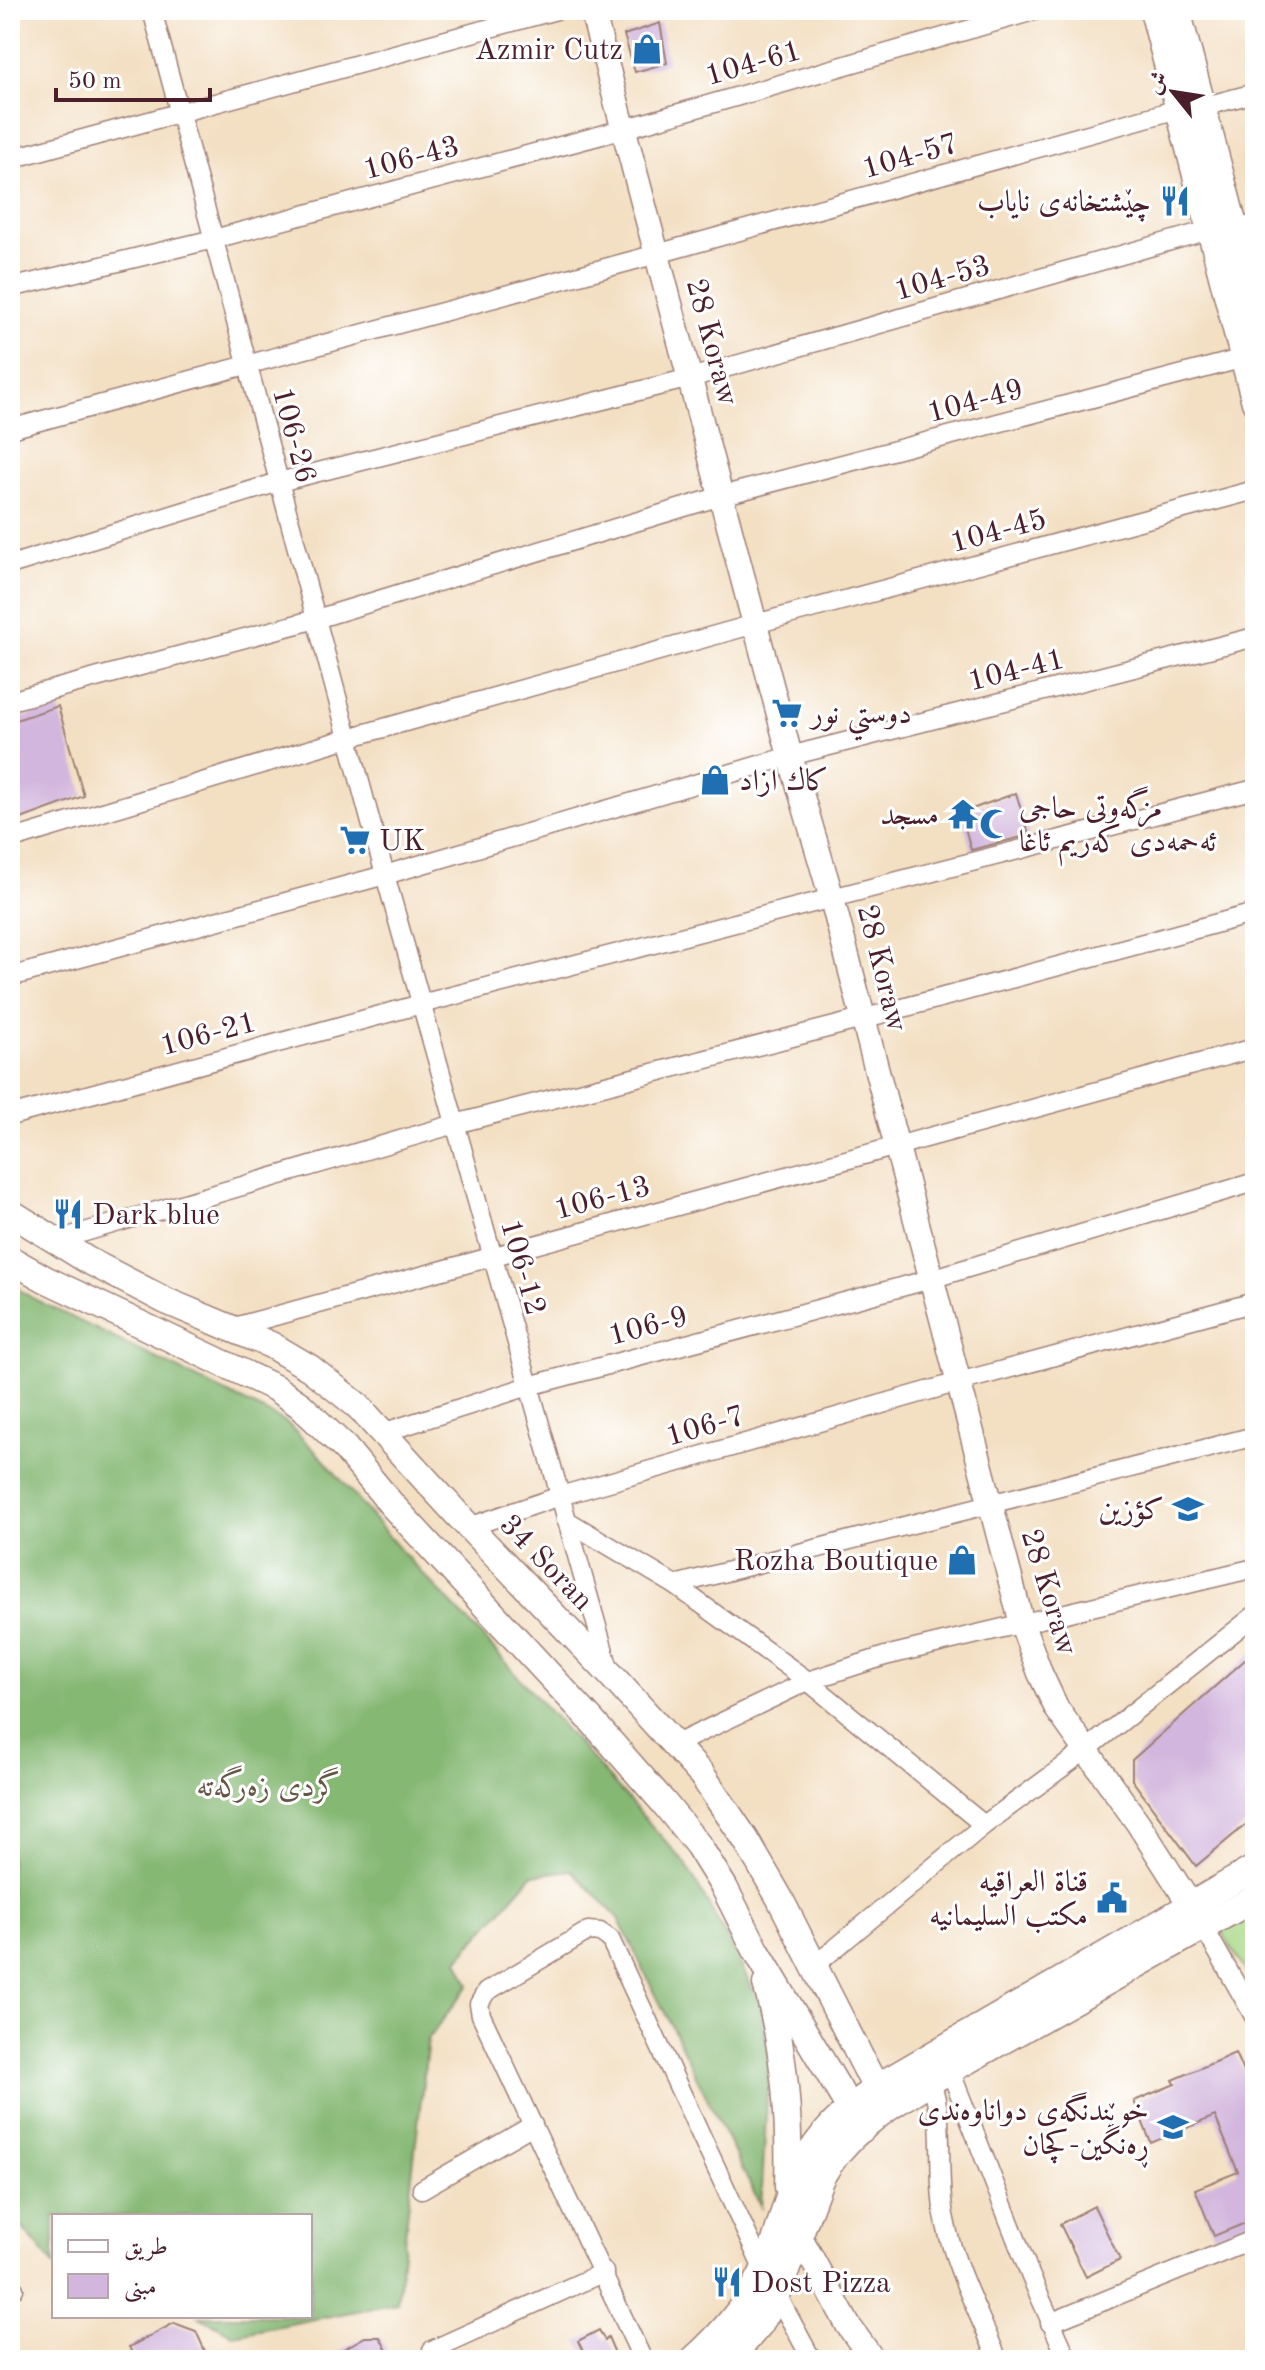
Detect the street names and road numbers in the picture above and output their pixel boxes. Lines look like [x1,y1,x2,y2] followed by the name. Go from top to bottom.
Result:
[702,36,805,92] street label: 104-61
[859,129,962,185] street label: 104-57
[360,132,463,186] street label: 106-43
[891,251,994,307] street label: 104-53
[680,276,742,409] street label: 28 Koraw
[924,375,1027,429] street label: 104-49
[266,384,320,487] street label: 106-26
[947,505,1050,559] street label: 104-45
[965,645,1068,697] street label: 104-41
[851,902,911,1035] street label: 28 Koraw
[157,1008,260,1062] street label: 106-21
[551,1172,654,1226] street label: 106-13
[494,1216,550,1319] street label: 106-12
[606,1302,691,1352] street label: 106-9
[663,1401,748,1452] street label: 106-7
[493,1510,598,1617] street label: 34 Soran
[1015,1526,1082,1659] street label: 28 Koraw

